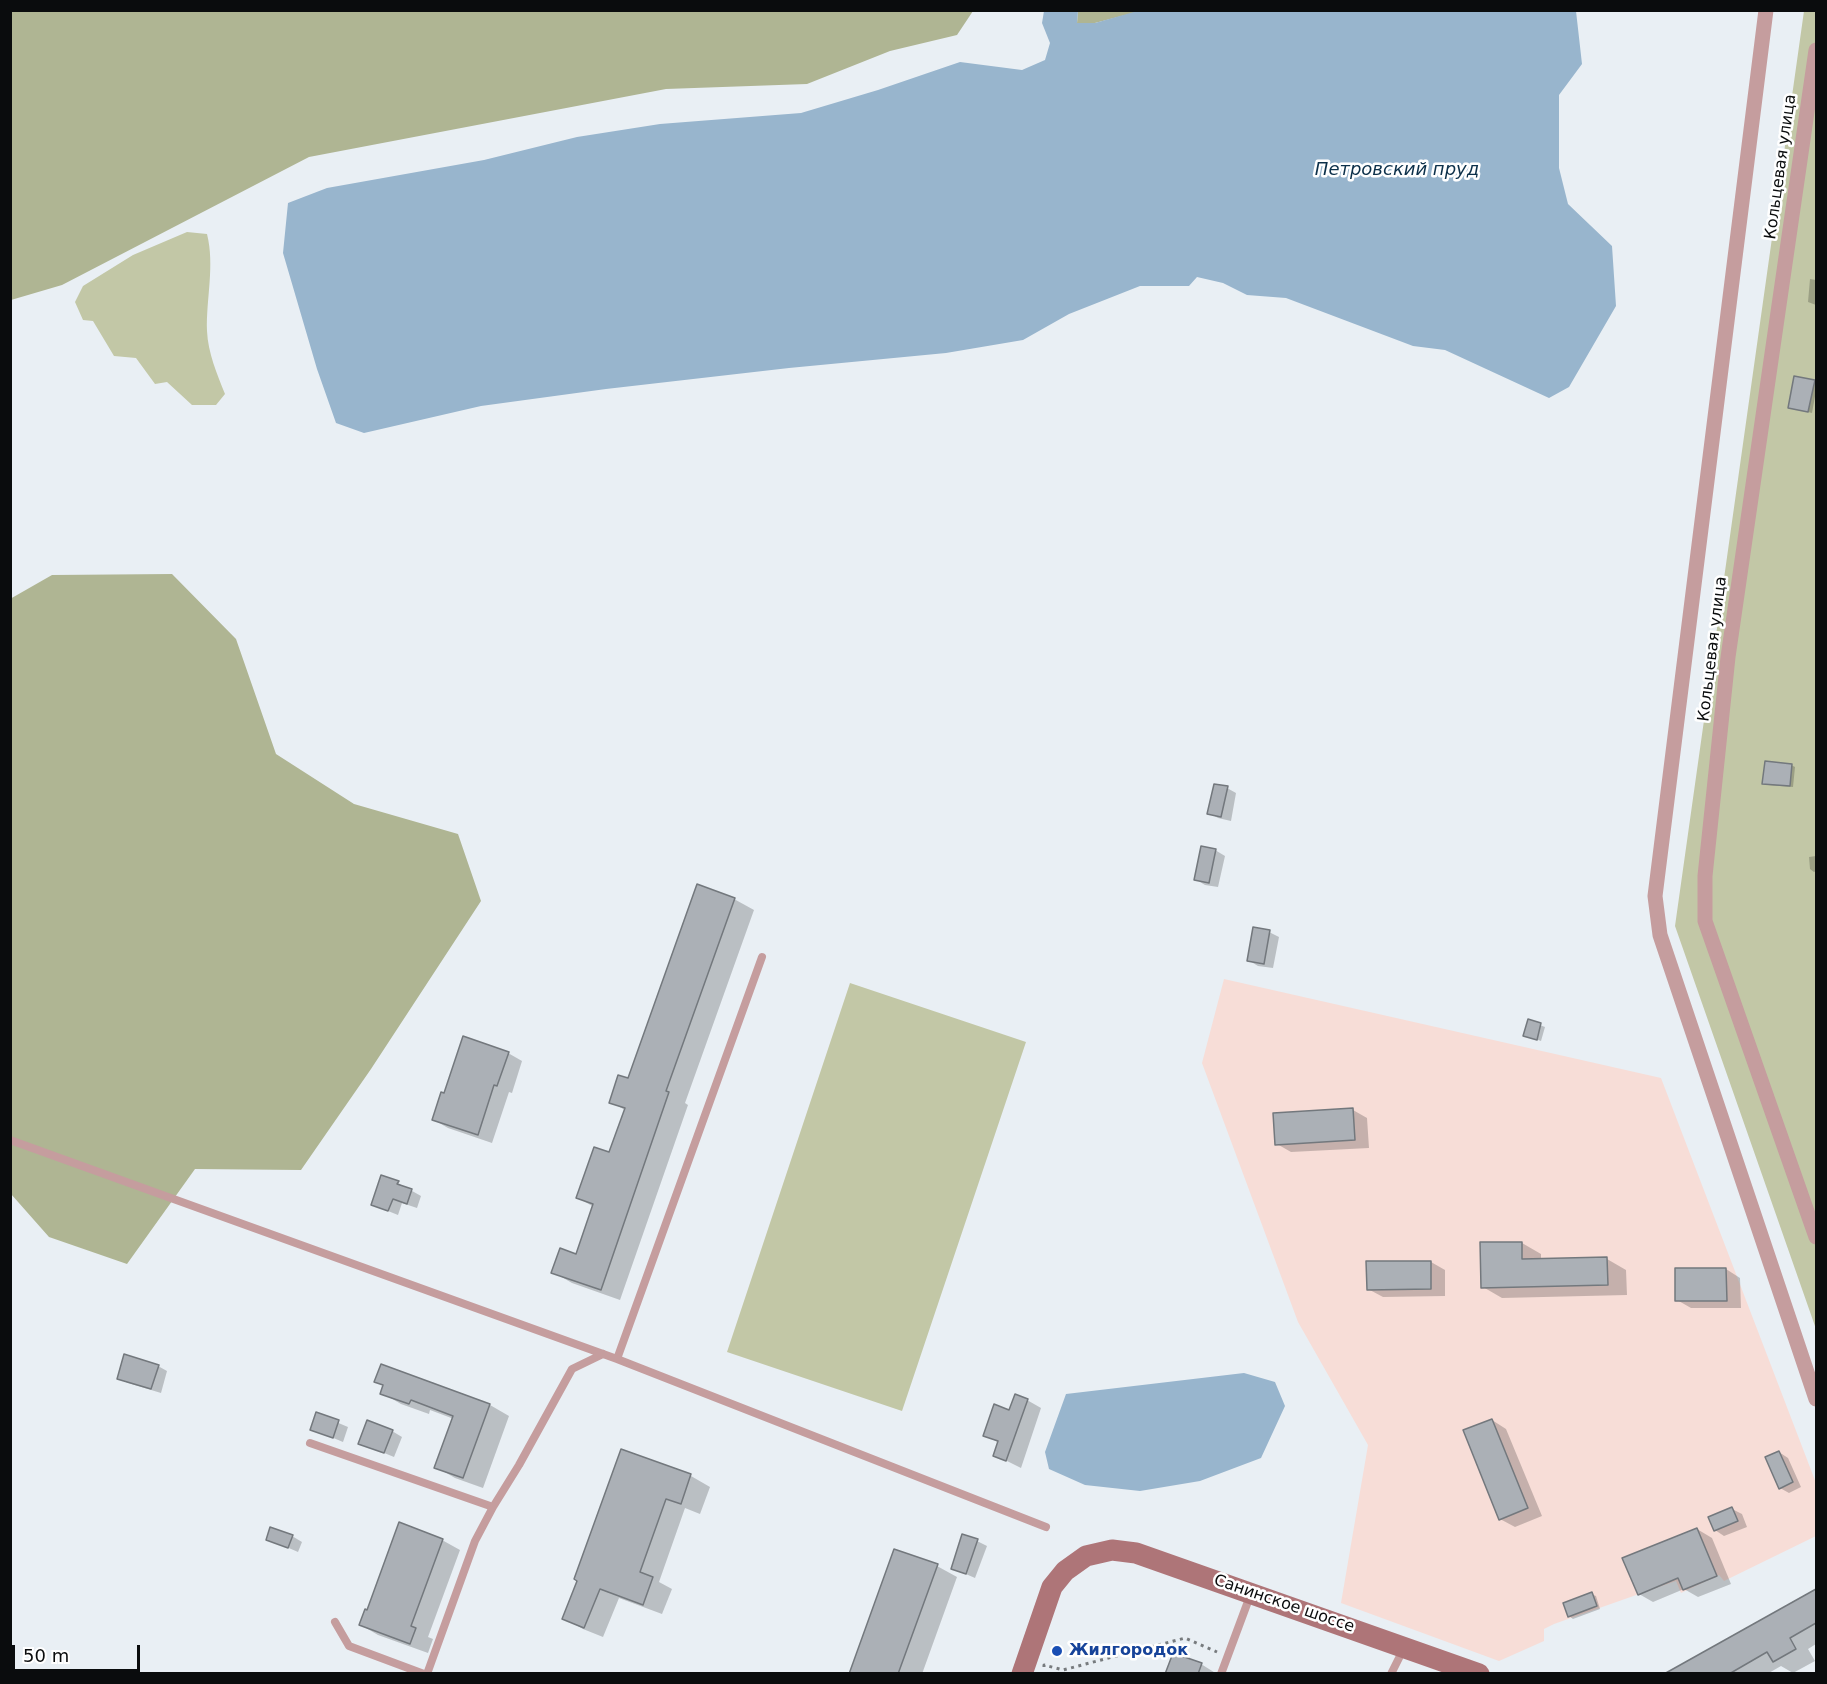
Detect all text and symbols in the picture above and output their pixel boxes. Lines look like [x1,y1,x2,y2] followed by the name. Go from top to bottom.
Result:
[1761,93,1801,241] street label: Кольцевая улица
[1315,159,1479,181] water label: Петровский пруд
[1695,575,1731,723] street label: Кольцевая улица
[1211,1571,1357,1637] street label: Санинское шоссе
[15,1633,142,1671] scale bar
[1069,1641,1188,1661] place label: Жилгородок
[1050,1644,1064,1658] marker: Жилгородок
[23,1645,69,1666] text: 50 m

